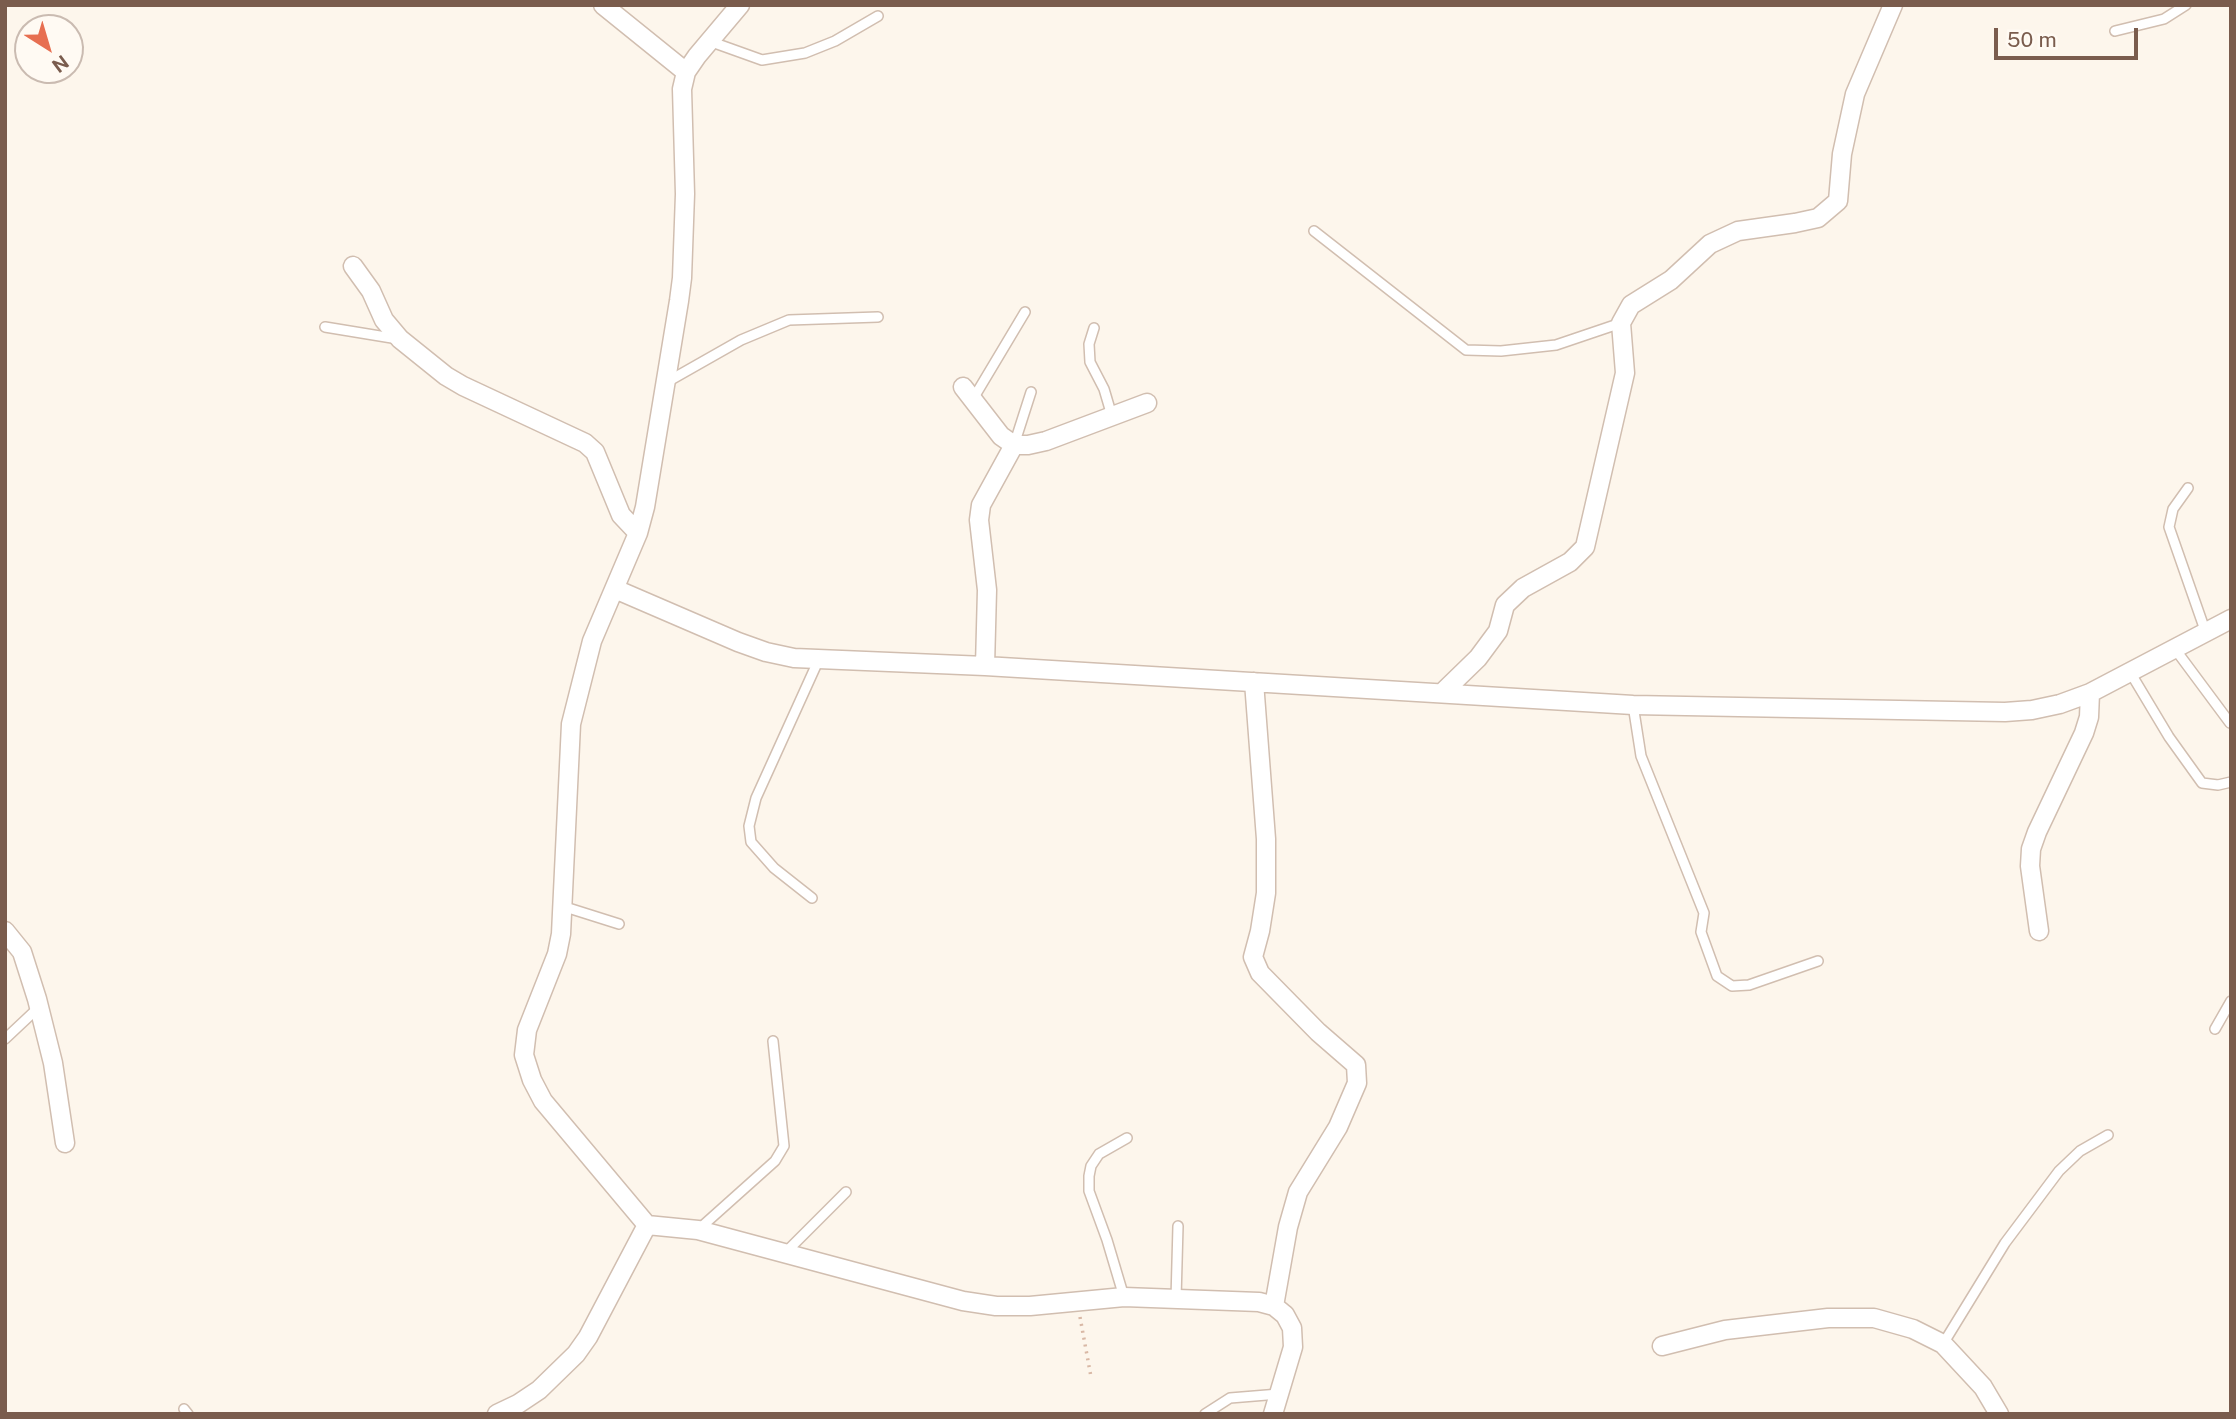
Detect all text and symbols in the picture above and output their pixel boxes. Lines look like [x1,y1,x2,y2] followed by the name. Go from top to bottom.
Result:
[14,14,84,84] north arrow
[1998,14,2142,58] scale bar
[2007,27,2057,52] text: 50 m
[48,51,73,77] text: N

